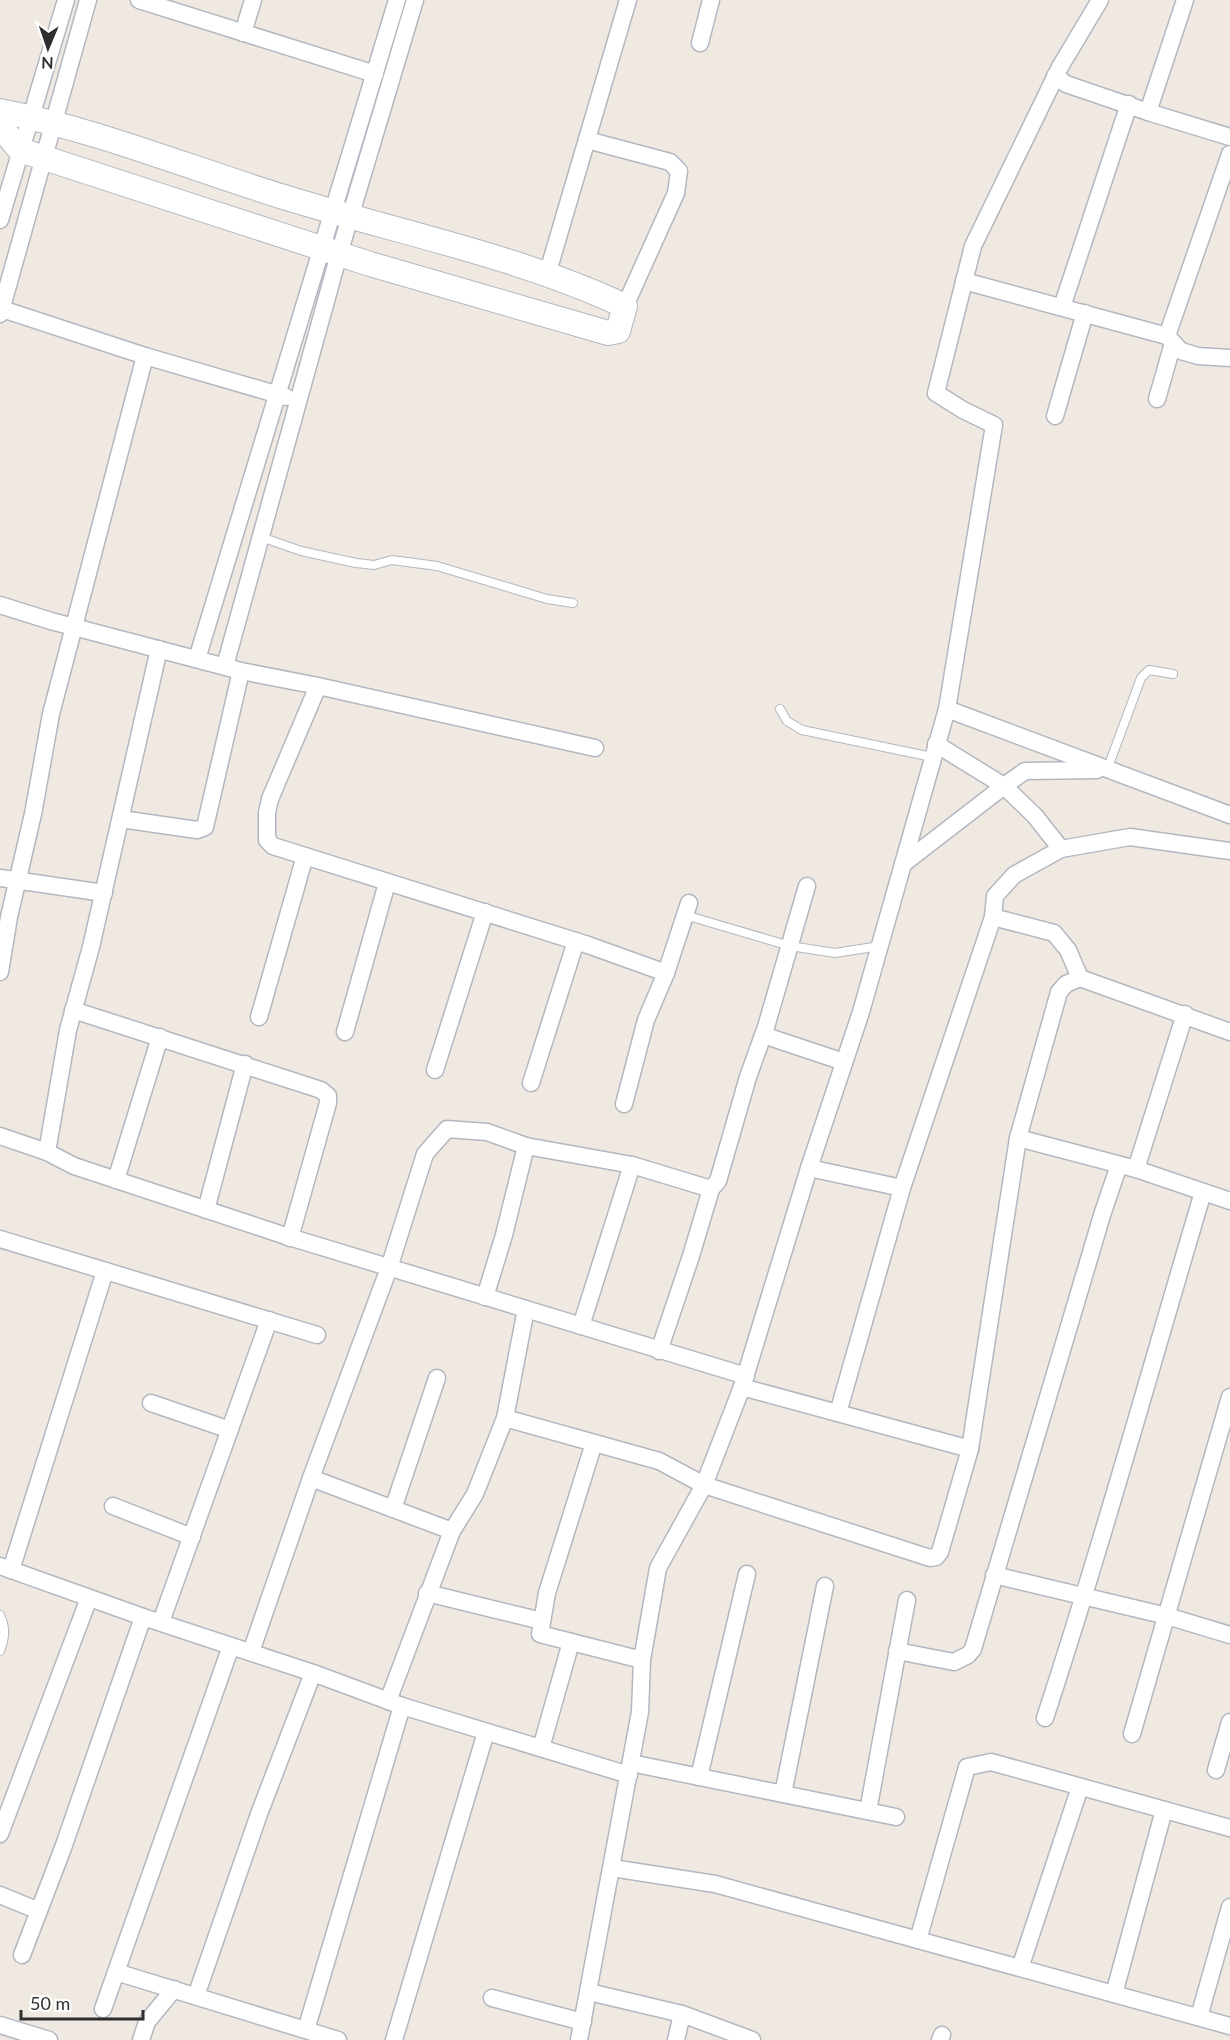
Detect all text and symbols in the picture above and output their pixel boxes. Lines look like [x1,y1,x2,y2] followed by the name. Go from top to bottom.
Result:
[18,18,78,78] north arrow
[41,54,54,73] text: N
[21,1983,142,2021] scale bar
[30,1992,70,2014] text: 50 m

